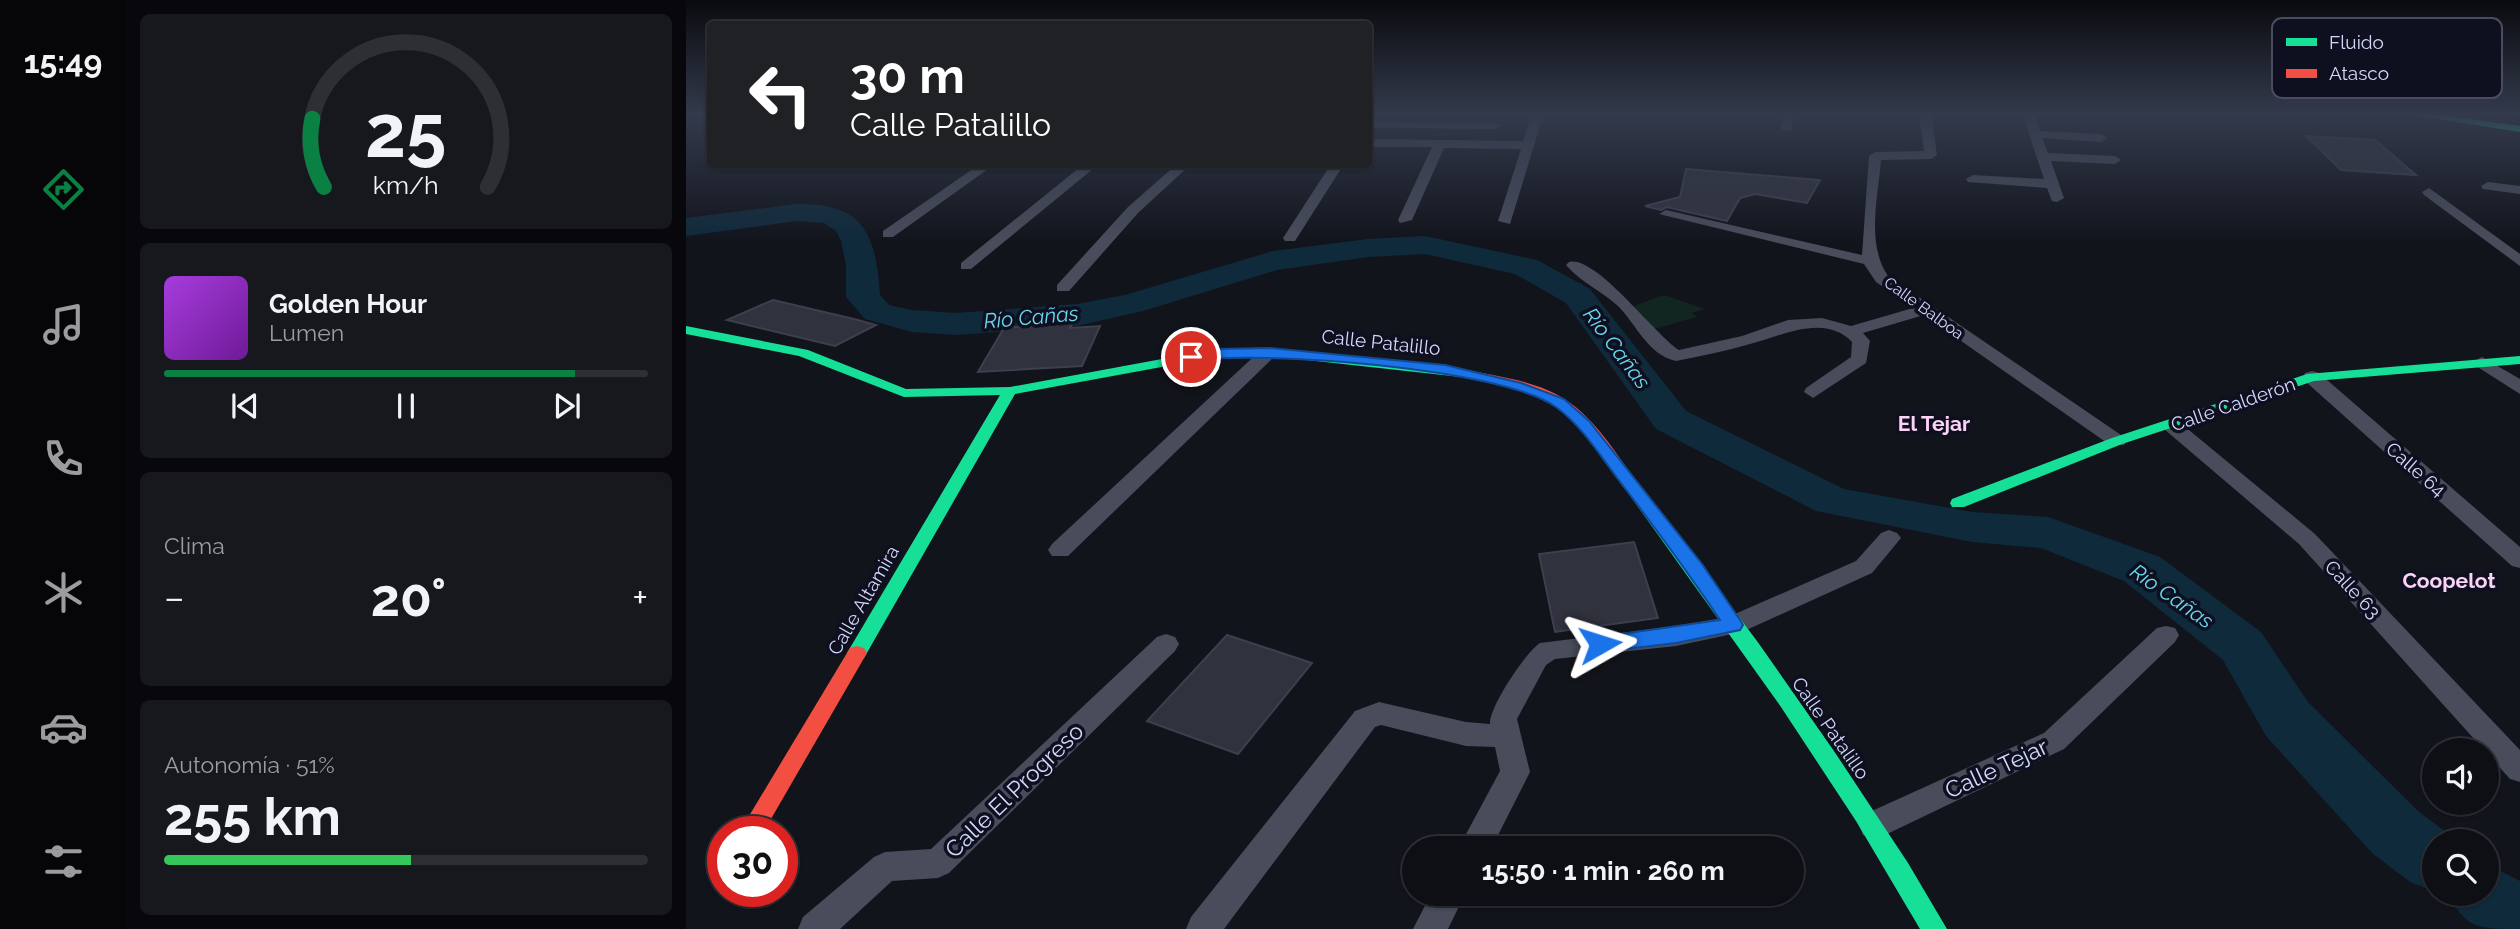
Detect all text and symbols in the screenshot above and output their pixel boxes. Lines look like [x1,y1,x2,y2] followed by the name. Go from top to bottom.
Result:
[2272,18,2502,98] legend
[2329,31,2384,53] text: Fluido
[24,43,102,80] text: 15:49
[850,47,965,104] text: 30 m
[735,49,826,140] icon: left
[2329,62,2389,84] text: Atasco
[365,90,447,175] text: 25
[850,106,1051,143] text: Calle Patalillo
[39,165,88,214] icon: directions
[373,170,439,200] text: km/h
[1881,273,1967,343] street label: Calle Balboa
[269,289,427,319] text: Golden Hour
[39,300,88,349] icon: music
[982,300,1080,334] water label: Río Cañas
[1578,302,1656,394] water label: Río Cañas
[269,319,344,346] text: Lumen
[1320,325,1442,359] street label: Calle Patalillo
[1161,327,1221,387] pin
[1172,338,1210,376] icon: arrive
[2168,372,2298,436] street label: Calle Calderón
[226,387,264,425] icon: previous
[387,387,425,425] icon: pause
[548,387,586,425] icon: next
[1898,411,1970,436] district label: El Tejar
[39,434,88,483] icon: phone
[2382,437,2450,501] street label: Calle 64
[164,532,225,559] text: Clima
[823,541,903,659] street label: Calle Altamira
[2321,555,2385,623] street label: Calle 63
[2126,558,2218,634] water label: Río Cañas
[371,567,446,628] text: 20°
[39,568,88,617] icon: climate
[2403,568,2495,593] district label: Coopelot
[164,575,184,620] text: −
[632,575,648,620] text: +
[1563,607,1637,681] position arrow
[1788,673,1874,783] street label: Calle Patalillo
[39,703,88,752] icon: car
[939,717,1089,863] street label: Calle El Progreso
[1940,732,2052,804] street label: Calle Tejar
[2422,738,2499,906] map controls
[2422,738,2499,815] button: sound
[164,751,335,778] text: Autonomía · 51%
[164,786,341,847] text: 255 km
[707,816,798,907] speed limit sign: 30
[2422,829,2499,906] button: search
[39,837,88,886] icon: filters
[1481,856,1725,886] text: 15:50 · 1 min · 260 m

